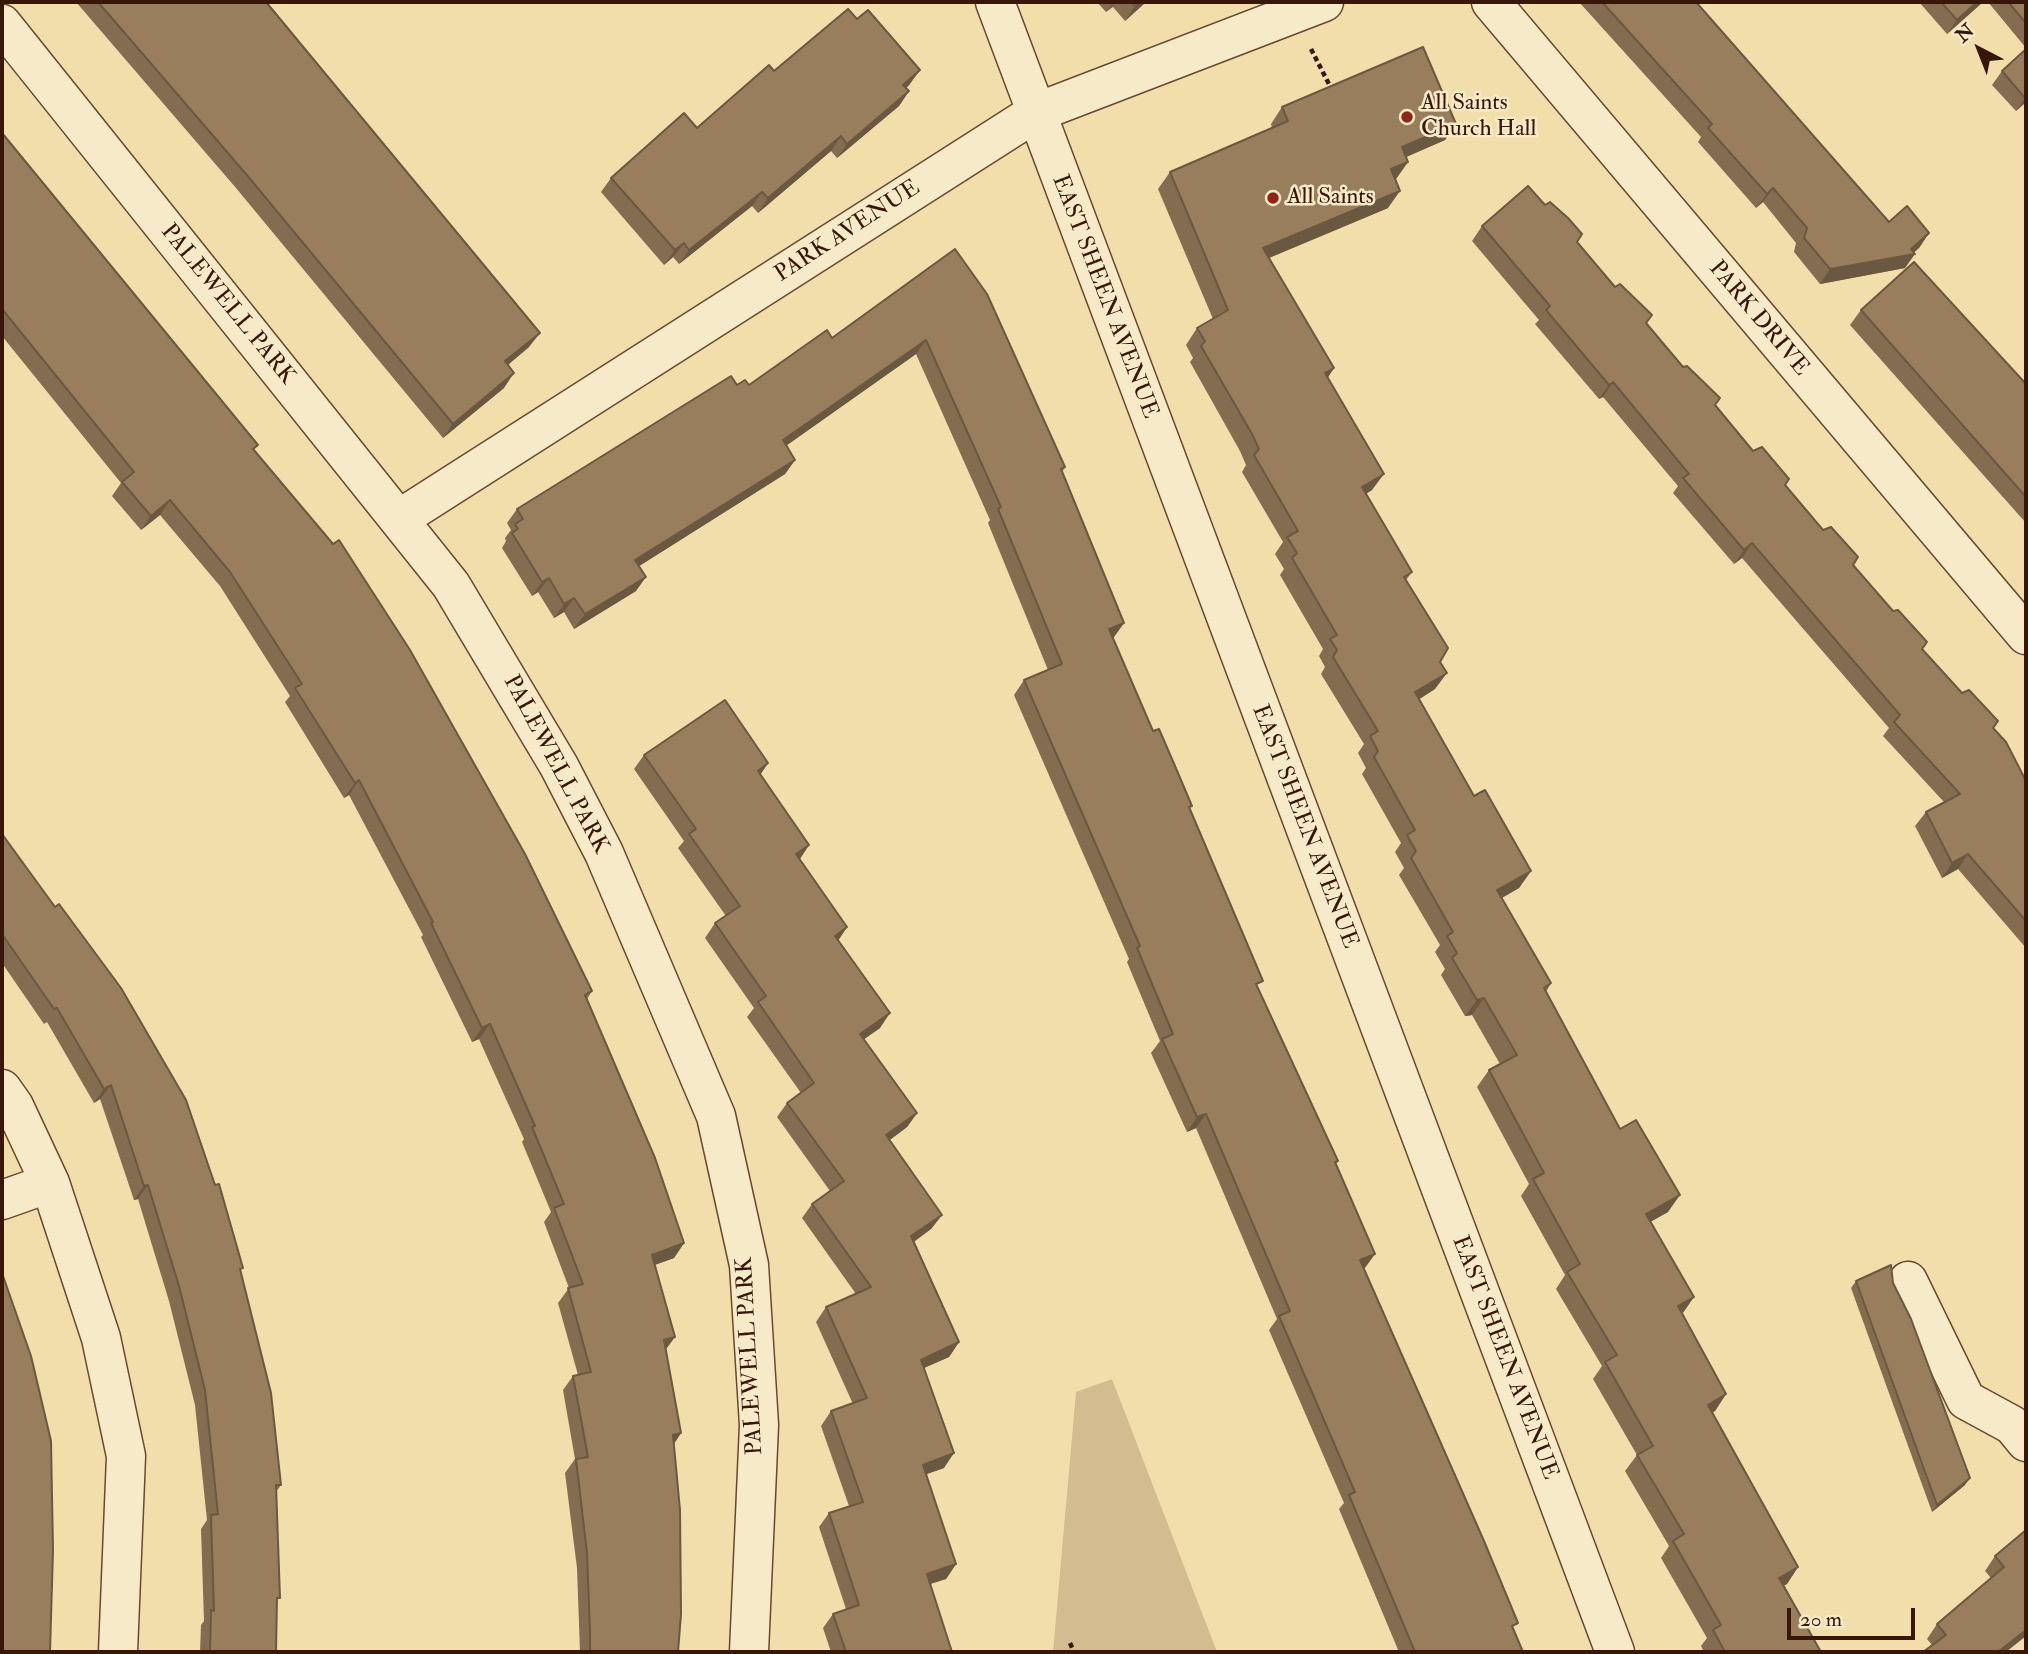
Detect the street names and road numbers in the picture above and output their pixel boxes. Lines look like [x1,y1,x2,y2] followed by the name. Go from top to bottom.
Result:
[1045,171,1163,423] street label: EAST SHEEN AVENUE
[770,175,926,289] street label: PARK AVENUE
[154,219,300,391] street label: PALEWELL PARK
[1702,256,1814,382] street label: PARK DRIVE
[496,671,614,859] street label: PALEWELL PARK
[1245,701,1363,953] street label: EAST SHEEN AVENUE
[1445,1232,1563,1484] street label: EAST SHEEN AVENUE
[732,1256,770,1456] street label: PALEWELL PARK

